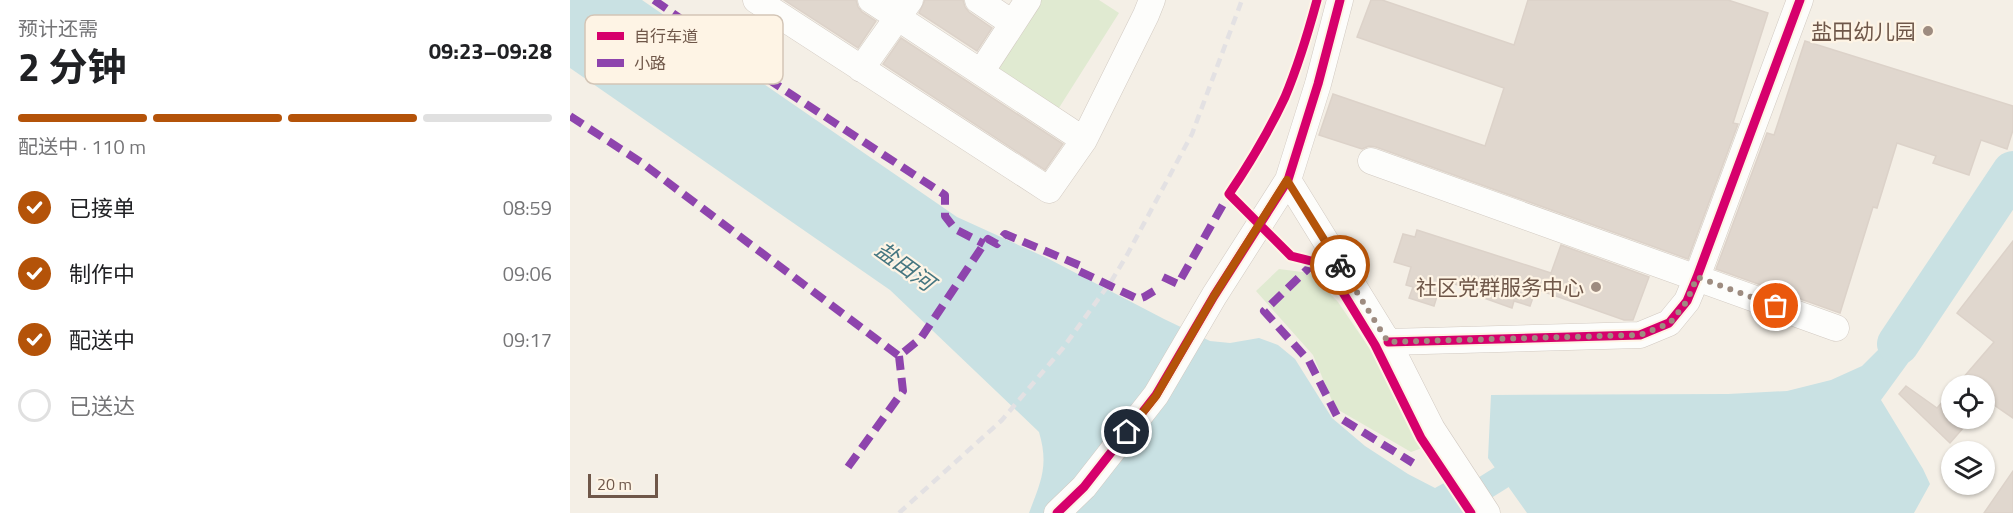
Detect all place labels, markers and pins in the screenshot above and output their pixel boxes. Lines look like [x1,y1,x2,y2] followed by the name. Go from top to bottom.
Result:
[1811,15,1916,47] place label: 盐田幼儿园
[1921,24,1935,38] marker: 盐田幼儿园
[1416,271,1584,303] place label: 社区党群服务中心
[1589,280,1603,294] marker: 社区党群服务中心
[1750,280,1801,331] pin
[1101,406,1152,457] pin

